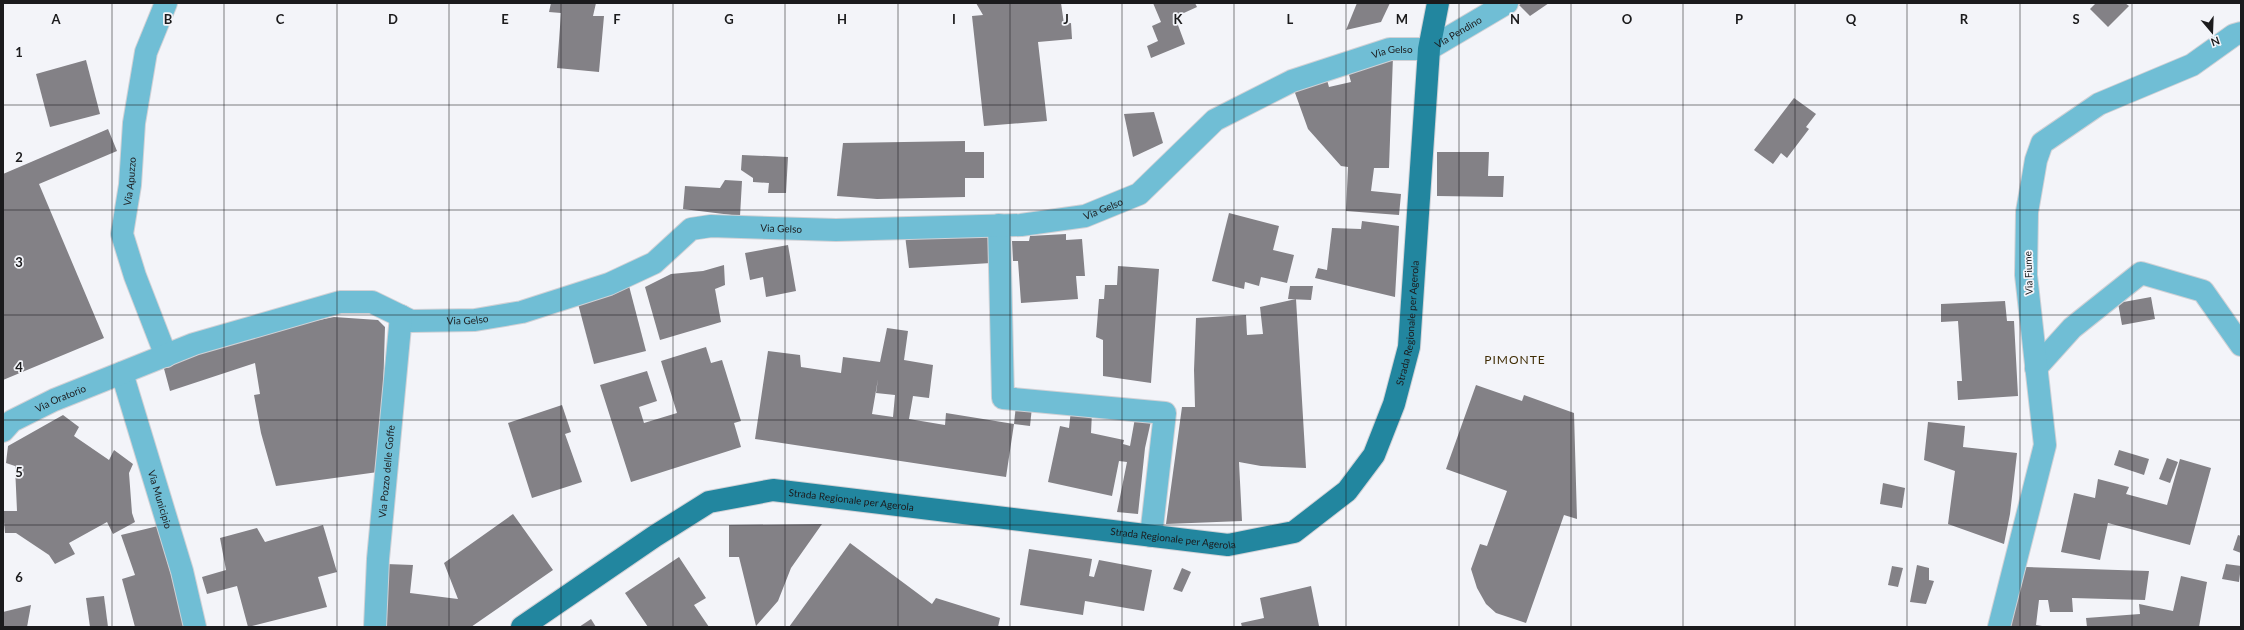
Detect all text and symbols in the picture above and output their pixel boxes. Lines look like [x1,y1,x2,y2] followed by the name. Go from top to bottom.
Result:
[50,11,61,27] text: A
[164,11,173,27] text: B
[276,11,285,27] text: C
[388,11,398,27] text: D
[501,11,509,27] text: E
[613,11,621,27] text: F
[724,11,734,27] text: G
[837,11,847,27] text: H
[952,11,956,27] text: I
[1063,11,1069,27] text: J
[1174,11,1184,27] text: K
[1287,11,1294,27] text: L
[1396,11,1408,27] text: M
[1510,11,1520,27] text: N
[1622,11,1633,27] text: O
[1735,11,1743,27] text: P
[1846,11,1857,27] text: Q
[1960,11,1969,27] text: R
[2072,11,2080,27] text: S
[2192,12,2232,52] north arrow
[1432,13,1484,50] street label: Via Pendino
[2209,34,2222,49] text: N
[1370,43,1413,61] street label: Via Gelso
[15,44,23,60] text: 1
[15,149,23,165] text: 2
[121,156,138,207] street label: Via Apuzzo
[1082,195,1125,222] street label: Via Gelso
[760,222,803,235] street label: Via Gelso
[2021,251,2035,295] street label: Via Fiume
[15,254,23,270] text: 3
[1393,260,1421,387] street label: Strada Regionale per Agerola
[447,312,489,326] street label: Via Gelso
[1484,352,1546,367] district label: PIMONTE
[15,359,23,375] text: 4
[33,382,88,415] street label: Via Oratorio
[376,424,397,518] street label: Via Pozzo delle Goffe
[15,464,23,480] text: 5
[146,469,175,530] street label: Via Municipio
[788,486,915,513] street label: Strada Regionale per Agerola
[1110,525,1237,551] street label: Strada Regionale per Agerola
[15,569,23,585] text: 6

